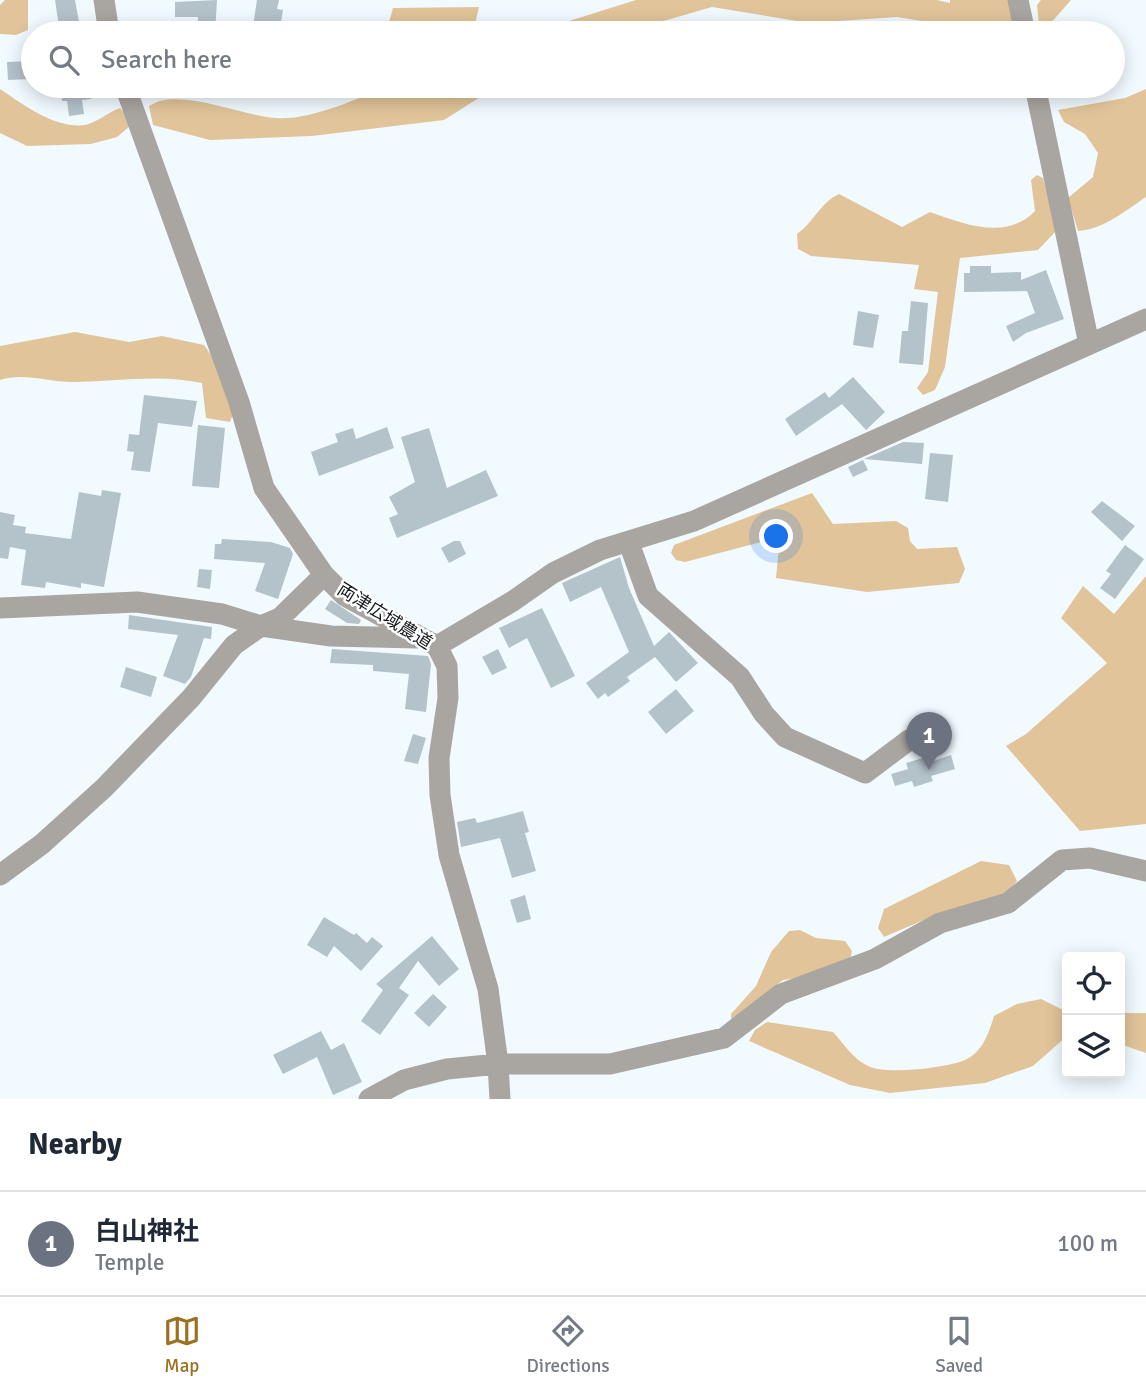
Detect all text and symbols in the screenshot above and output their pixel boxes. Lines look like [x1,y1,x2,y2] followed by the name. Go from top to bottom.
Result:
[21,21,1125,98] search box
[45,41,83,79] icon: search
[101,44,232,76] text: Search here
[759,519,793,553] your location
[333,578,437,654] street label: 両津広域農道
[906,712,952,770] pin: 1
[1062,952,1125,1078] map controls
[1062,952,1125,1015] button: locate
[1062,1015,1125,1078] button: layers
[28,1126,122,1163] text: Nearby
[95,1216,199,1248] text: 白山神社
[45,1229,57,1258] text: 1
[1057,1229,1118,1258] text: 100 m
[95,1248,164,1277] text: Temple
[163,1312,201,1378] tab: Map
[527,1312,610,1378] tab: Directions
[935,1312,983,1378] tab: Saved

